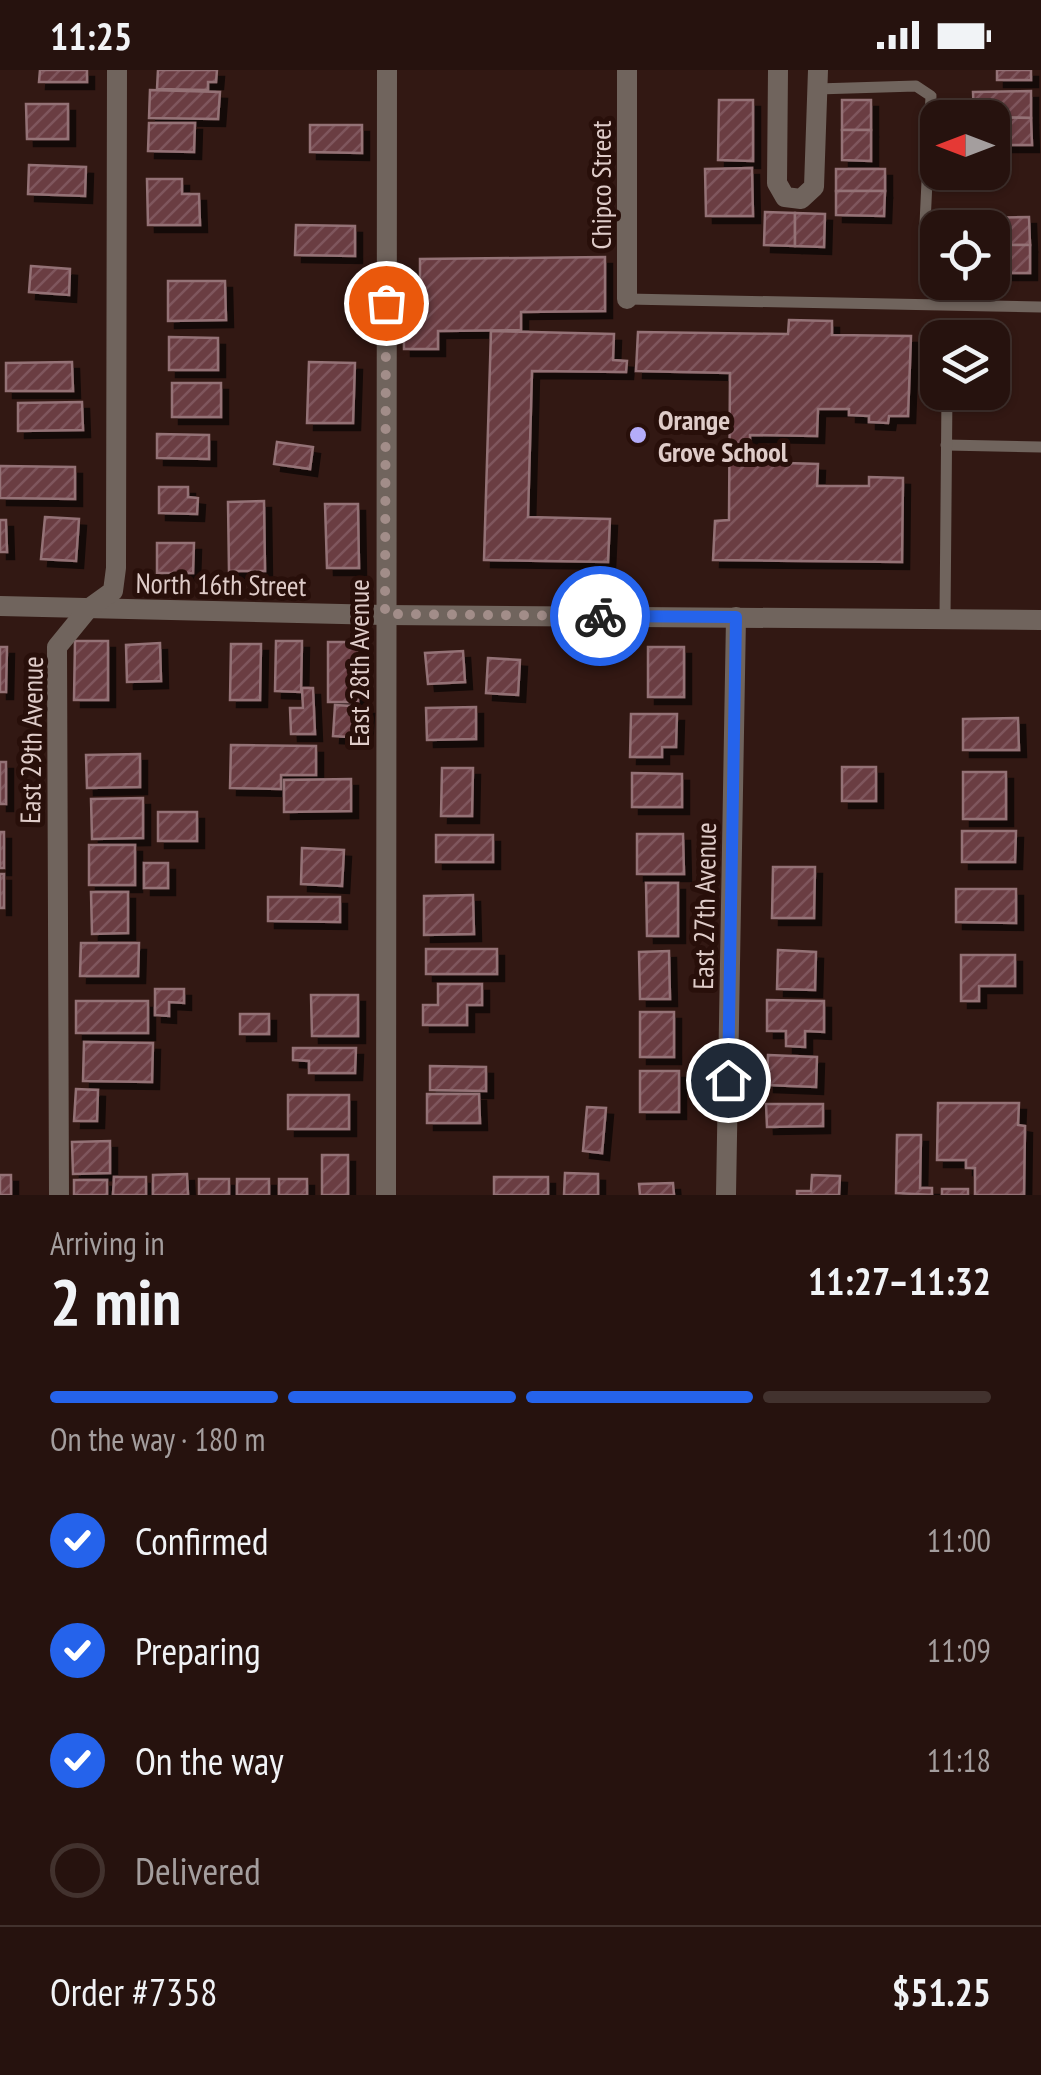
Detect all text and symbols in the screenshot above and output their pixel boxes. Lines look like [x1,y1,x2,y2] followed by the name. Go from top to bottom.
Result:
[50,11,132,60] text: 11:25
[920,100,1010,190] north arrow
[920,100,1010,410] map controls
[582,120,619,249] street label: Chipco Street
[920,210,1010,300] button: locate
[344,261,429,346] pin
[359,276,414,331] icon: bag
[920,320,1010,410] button: layers
[658,401,788,470] place label: Orange Grove School
[627,424,649,446] marker: Orange Grove School
[135,564,307,604] street label: North 16th Street
[550,566,650,666] courier
[340,579,377,747] street label: East 28th Avenue
[573,589,628,644] icon: bike
[11,656,51,824] street label: East 29th Avenue
[684,822,724,990] street label: East 27th Avenue
[686,1038,771,1123] pin
[701,1053,756,1108] icon: home
[50,1222,165,1264] text: Arriving in
[808,1256,991,1305] text: 11:27–11:32
[50,1259,181,1343] text: 2 min
[50,1418,265,1460] text: On the way · 180 m
[50,1513,105,1568] icon: check
[135,1516,268,1565] text: Confirmed
[927,1519,991,1561] text: 11:00
[50,1623,105,1678] icon: check
[135,1626,261,1675] text: Preparing
[927,1629,991,1671] text: 11:09
[50,1733,105,1788] icon: check
[135,1736,283,1785] text: On the way
[927,1739,991,1781] text: 11:18
[135,1846,261,1895] text: Delivered
[50,1967,217,2016] text: Order #7358
[892,1967,991,2016] text: $51.25

